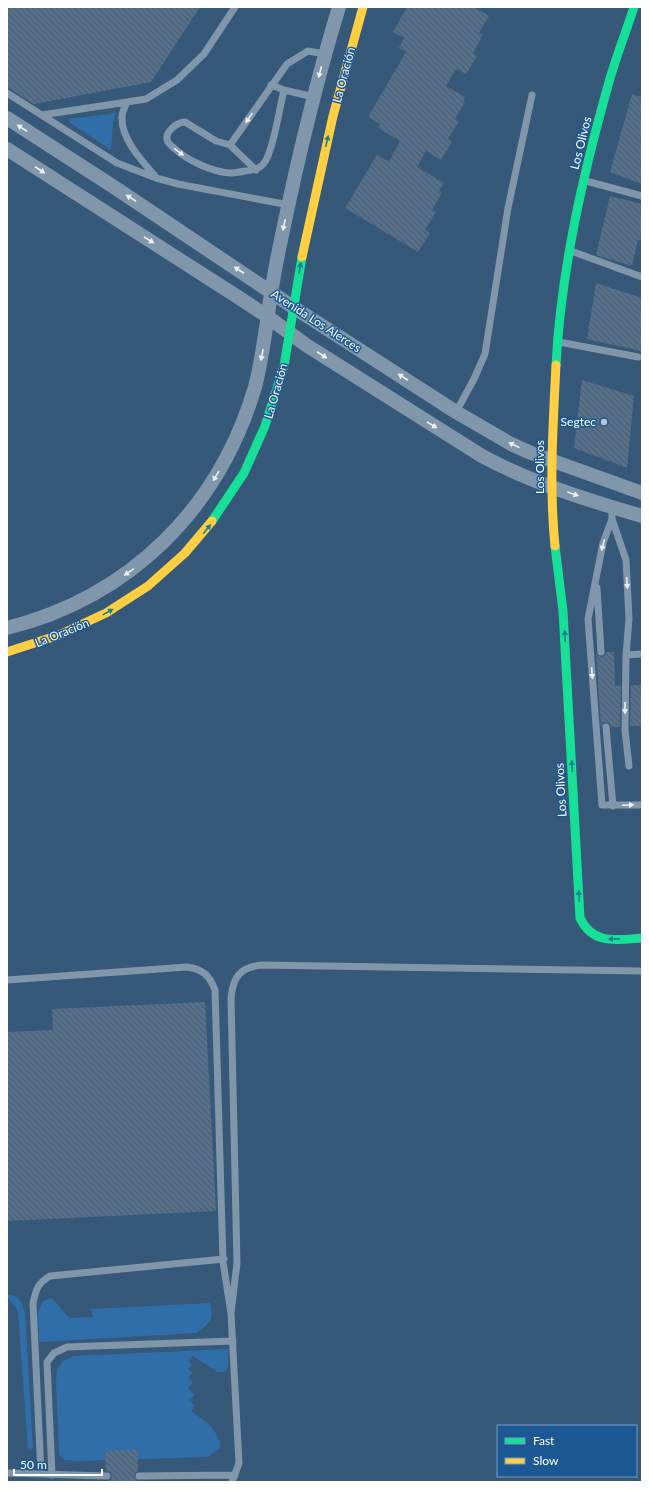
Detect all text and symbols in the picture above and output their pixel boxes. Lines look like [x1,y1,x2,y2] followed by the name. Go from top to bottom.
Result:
[329,45,358,104] street label: La Oración
[317,65,323,78] one-way arrow
[246,112,253,124] one-way arrow
[567,115,594,171] street label: Los Olivos
[17,124,27,132] one-way arrow
[324,135,330,147] one-way arrow
[174,147,184,155] one-way arrow
[34,167,46,174] one-way arrow
[125,195,137,202] one-way arrow
[281,219,287,231] one-way arrow
[143,237,155,244] one-way arrow
[297,262,303,274] one-way arrow
[234,266,245,274] one-way arrow
[268,286,364,355] street label: Avenida Los Alerces
[259,349,265,361] one-way arrow
[316,352,328,359] one-way arrow
[260,361,291,420] street label: La Oración
[397,374,409,381] one-way arrow
[561,414,596,429] place label: Segtec
[599,417,609,427] marker: Segtec
[427,421,437,429] one-way arrow
[532,440,547,494] street label: Los Olivos
[508,442,520,448] one-way arrow
[212,471,220,481] one-way arrow
[567,491,579,497] one-way arrow
[202,524,211,535] one-way arrow
[600,539,606,551] one-way arrow
[124,568,135,576] one-way arrow
[624,577,630,590] one-way arrow
[102,609,114,616] one-way arrow
[33,615,91,650] street label: La Oración
[561,630,568,642] one-way arrow
[589,667,596,679] one-way arrow
[622,702,628,715] one-way arrow
[568,760,575,772] one-way arrow
[552,763,569,817] street label: Los Olivos
[622,802,634,809] one-way arrow
[576,889,582,902] one-way arrow
[607,936,620,942] one-way arrow
[497,1425,637,1477] legend
[533,1433,555,1448] text: Fast
[14,1451,102,1477] scale bar
[533,1453,559,1468] text: Slow
[20,1457,47,1472] text: 50 m

